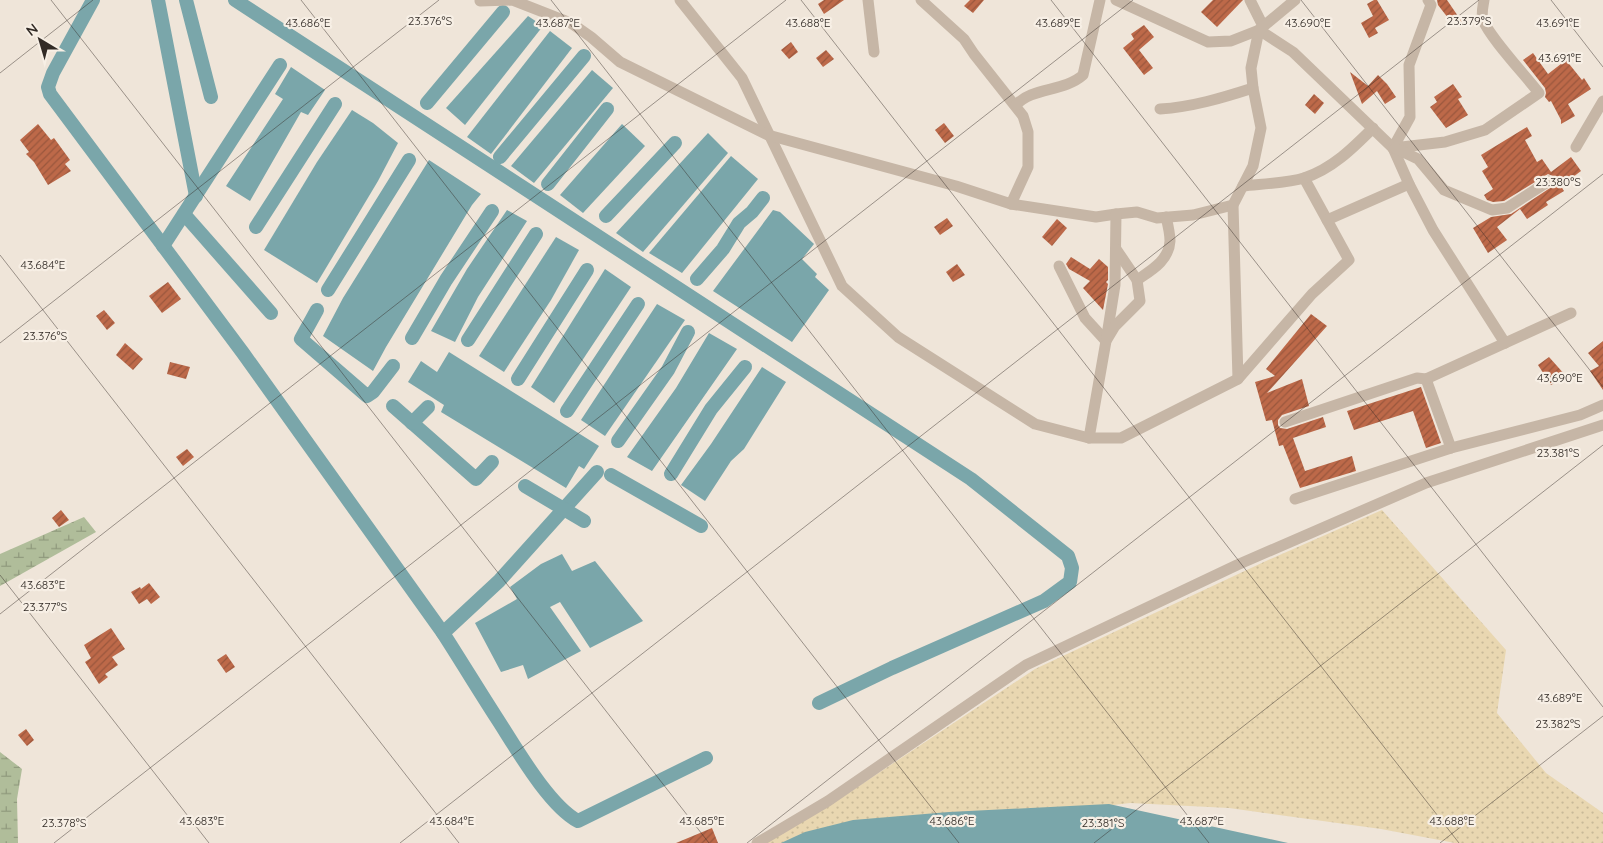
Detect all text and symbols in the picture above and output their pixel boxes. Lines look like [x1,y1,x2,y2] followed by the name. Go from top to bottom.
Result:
[408,13,452,28] text: 23.376°S
[1447,13,1492,28] text: 23.379°S
[15,15,65,65] north arrow
[286,15,331,30] text: 43.686°E
[536,15,580,30] text: 43.687°E
[785,15,831,30] text: 43.688°E
[1035,15,1081,30] text: 43.689°E
[1285,15,1331,30] text: 43.690°E
[1536,15,1580,30] text: 43.691°E
[22,19,42,40] text: N
[1538,50,1582,65] text: 43.691°E
[1535,174,1581,189] text: 23.380°S
[21,257,66,272] text: 43.684°E
[23,328,67,343] text: 23.376°S
[1537,370,1583,385] text: 43.690°E
[1536,445,1580,460] text: 23.381°S
[21,577,66,592] text: 43.683°E
[23,599,67,614] text: 23.377°S
[1537,690,1583,705] text: 43.689°E
[1535,716,1581,731] text: 23.382°S
[180,813,225,828] text: 43.683°E
[430,813,475,828] text: 43.684°E
[679,813,725,828] text: 43.685°E
[930,813,975,828] text: 43.686°E
[1180,813,1224,828] text: 43.687°E
[1429,813,1475,828] text: 43.688°E
[42,815,87,830] text: 23.378°S
[1081,815,1125,830] text: 23.381°S

